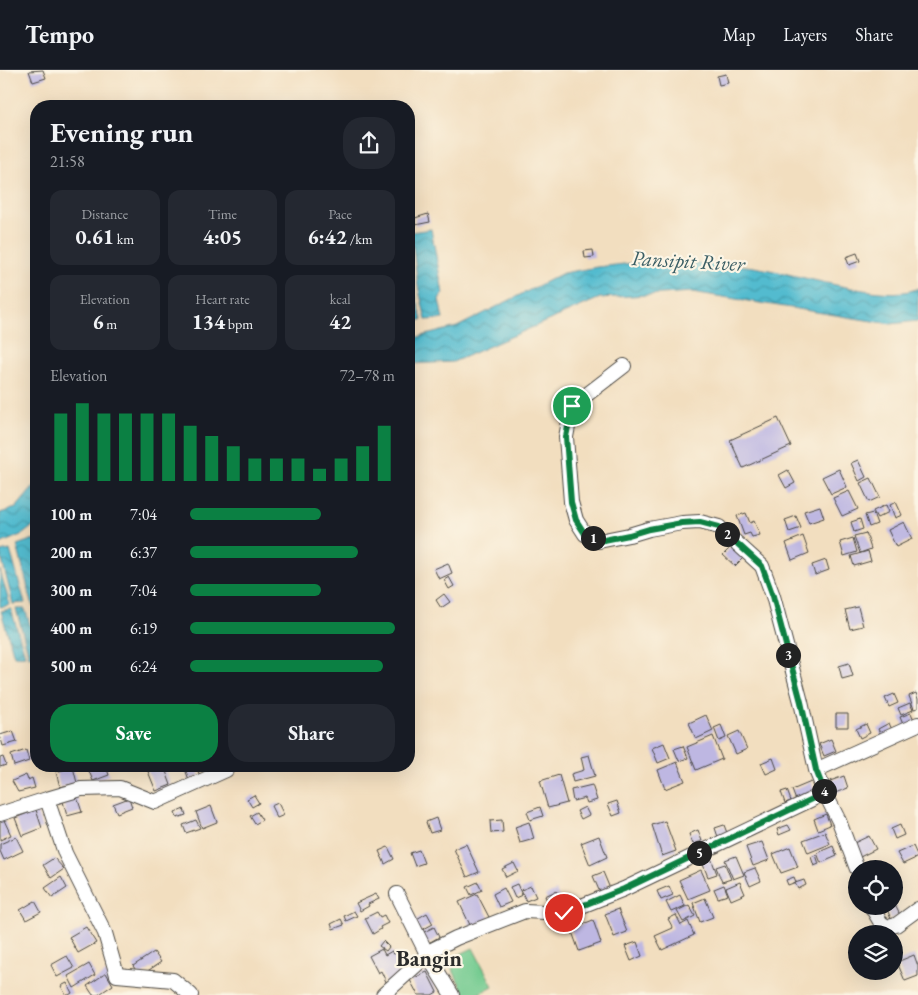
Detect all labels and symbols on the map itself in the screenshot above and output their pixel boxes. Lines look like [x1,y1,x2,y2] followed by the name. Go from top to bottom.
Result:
[631,244,746,277] water label: Pansipit River
[551,385,593,427] pin
[714,522,740,546] pin: 2
[580,526,606,550] pin: 1
[776,642,800,668] pin: 3
[812,778,836,804] pin: 4
[686,840,712,866] pin: 5
[543,892,585,934] pin
[396,944,462,973] district label: Bangin

